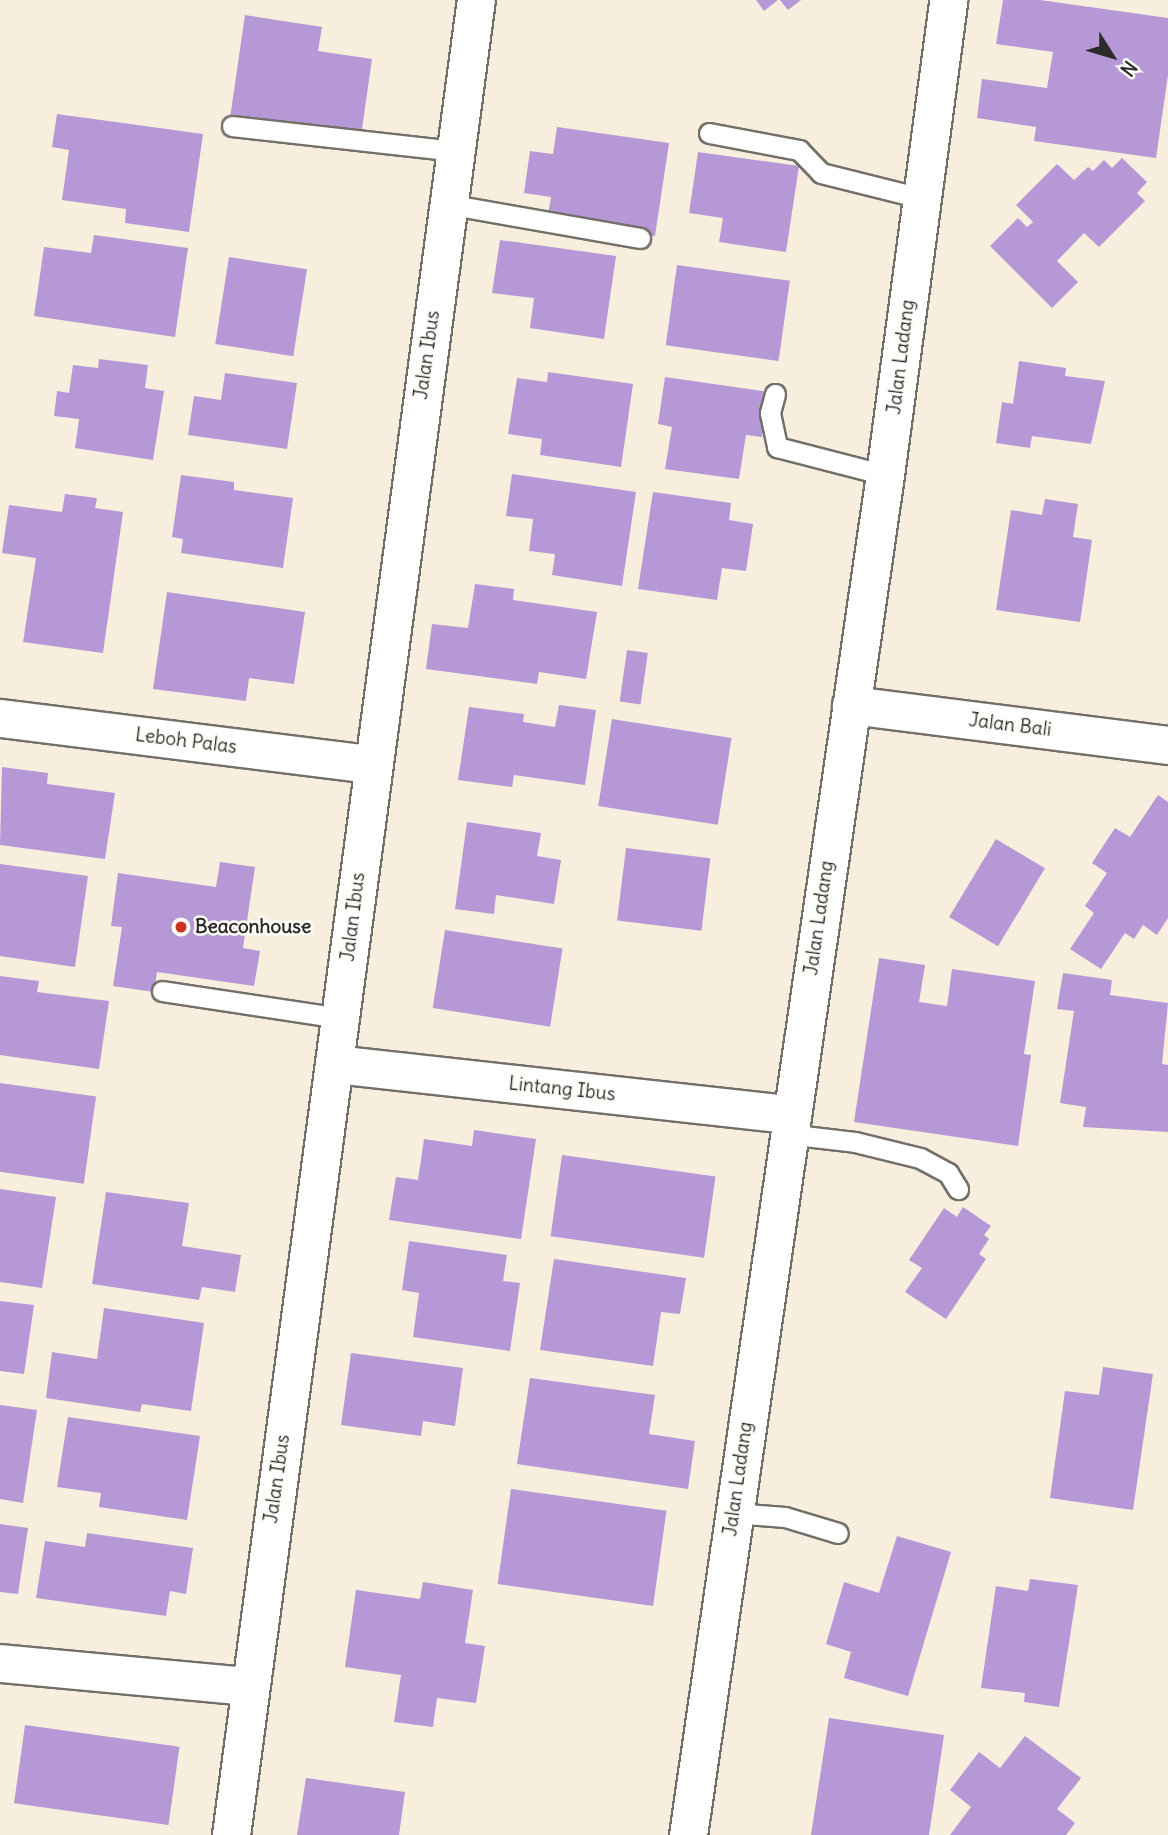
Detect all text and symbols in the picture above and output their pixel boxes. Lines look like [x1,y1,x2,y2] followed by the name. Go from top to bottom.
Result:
[1077,21,1147,91] north arrow
[1115,56,1142,81] text: N
[883,298,919,416] street label: Jalan Ladang
[409,309,445,401] street label: Jalan Ibus
[967,709,1053,741] street label: Jalan Bali
[134,723,238,759] street label: Leboh Palas
[800,859,838,977] street label: Jalan Ladang
[336,871,370,963] street label: Jalan Ibus
[195,916,311,938] place label: Beaconhouse
[173,919,189,935] marker: Beaconhouse
[507,1072,617,1106] street label: Lintang Ibus
[719,1420,757,1538] street label: Jalan Ladang
[259,1433,295,1525] street label: Jalan Ibus

